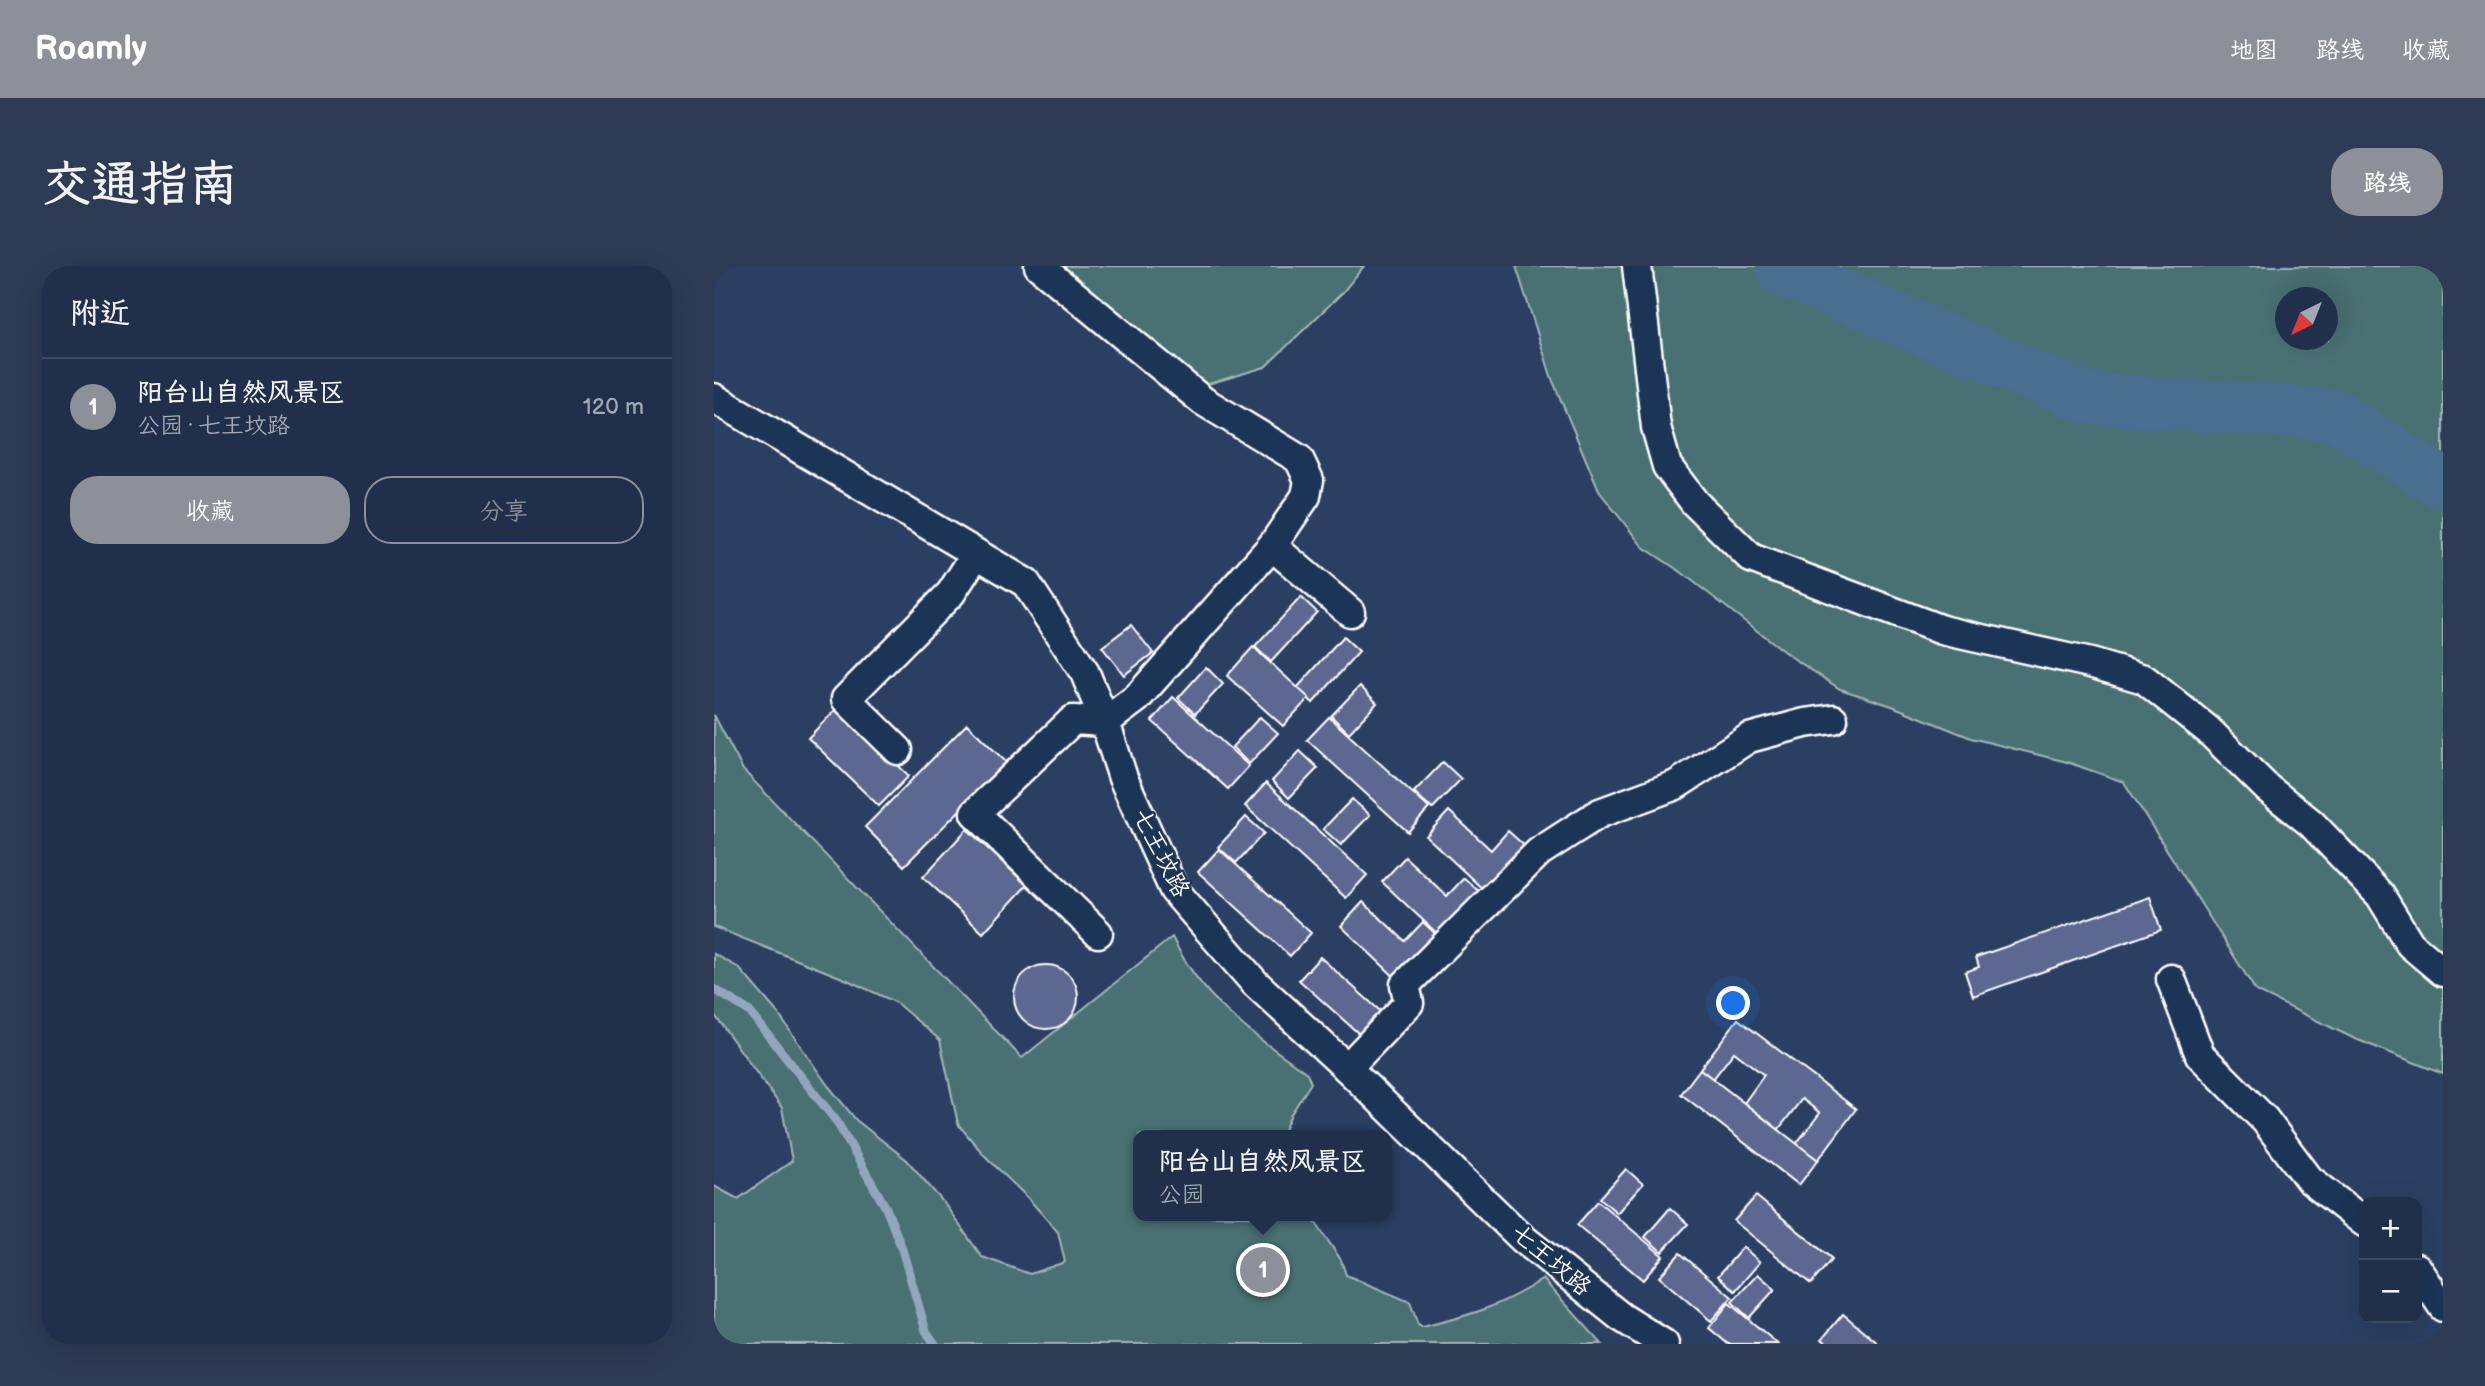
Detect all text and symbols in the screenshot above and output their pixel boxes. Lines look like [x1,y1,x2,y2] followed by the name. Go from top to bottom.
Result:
[35,29,147,69] text: Roamly
[2230,36,2278,65] text: 地图
[2316,36,2364,65] text: 路线
[2402,36,2450,65] text: 收藏
[2331,148,2443,216] button: 路线
[42,156,238,215] text: 交通指南
[2275,287,2338,350] north arrow
[70,296,130,332] text: 附近
[137,378,345,409] text: 阳台山自然风景区
[88,393,98,421] text: 1
[583,393,644,421] text: 120 m
[137,412,290,440] text: 公园 · 七王坟路
[70,476,350,544] button: 收藏
[364,476,644,544] button: 分享
[1126,804,1196,902] street label: 七王坟路
[1716,986,1750,1020] your location
[1133,1130,1392,1221] popup
[1158,1147,1367,1178] text: 阳台山自然风景区
[1158,1181,1204,1209] text: 公园
[2359,1197,2422,1323] map controls
[2359,1197,2422,1260] button: +
[1505,1218,1597,1302] street label: 七王坟路
[1240,1244,1286,1296] pin: 1
[2359,1260,2422,1323] button: −

